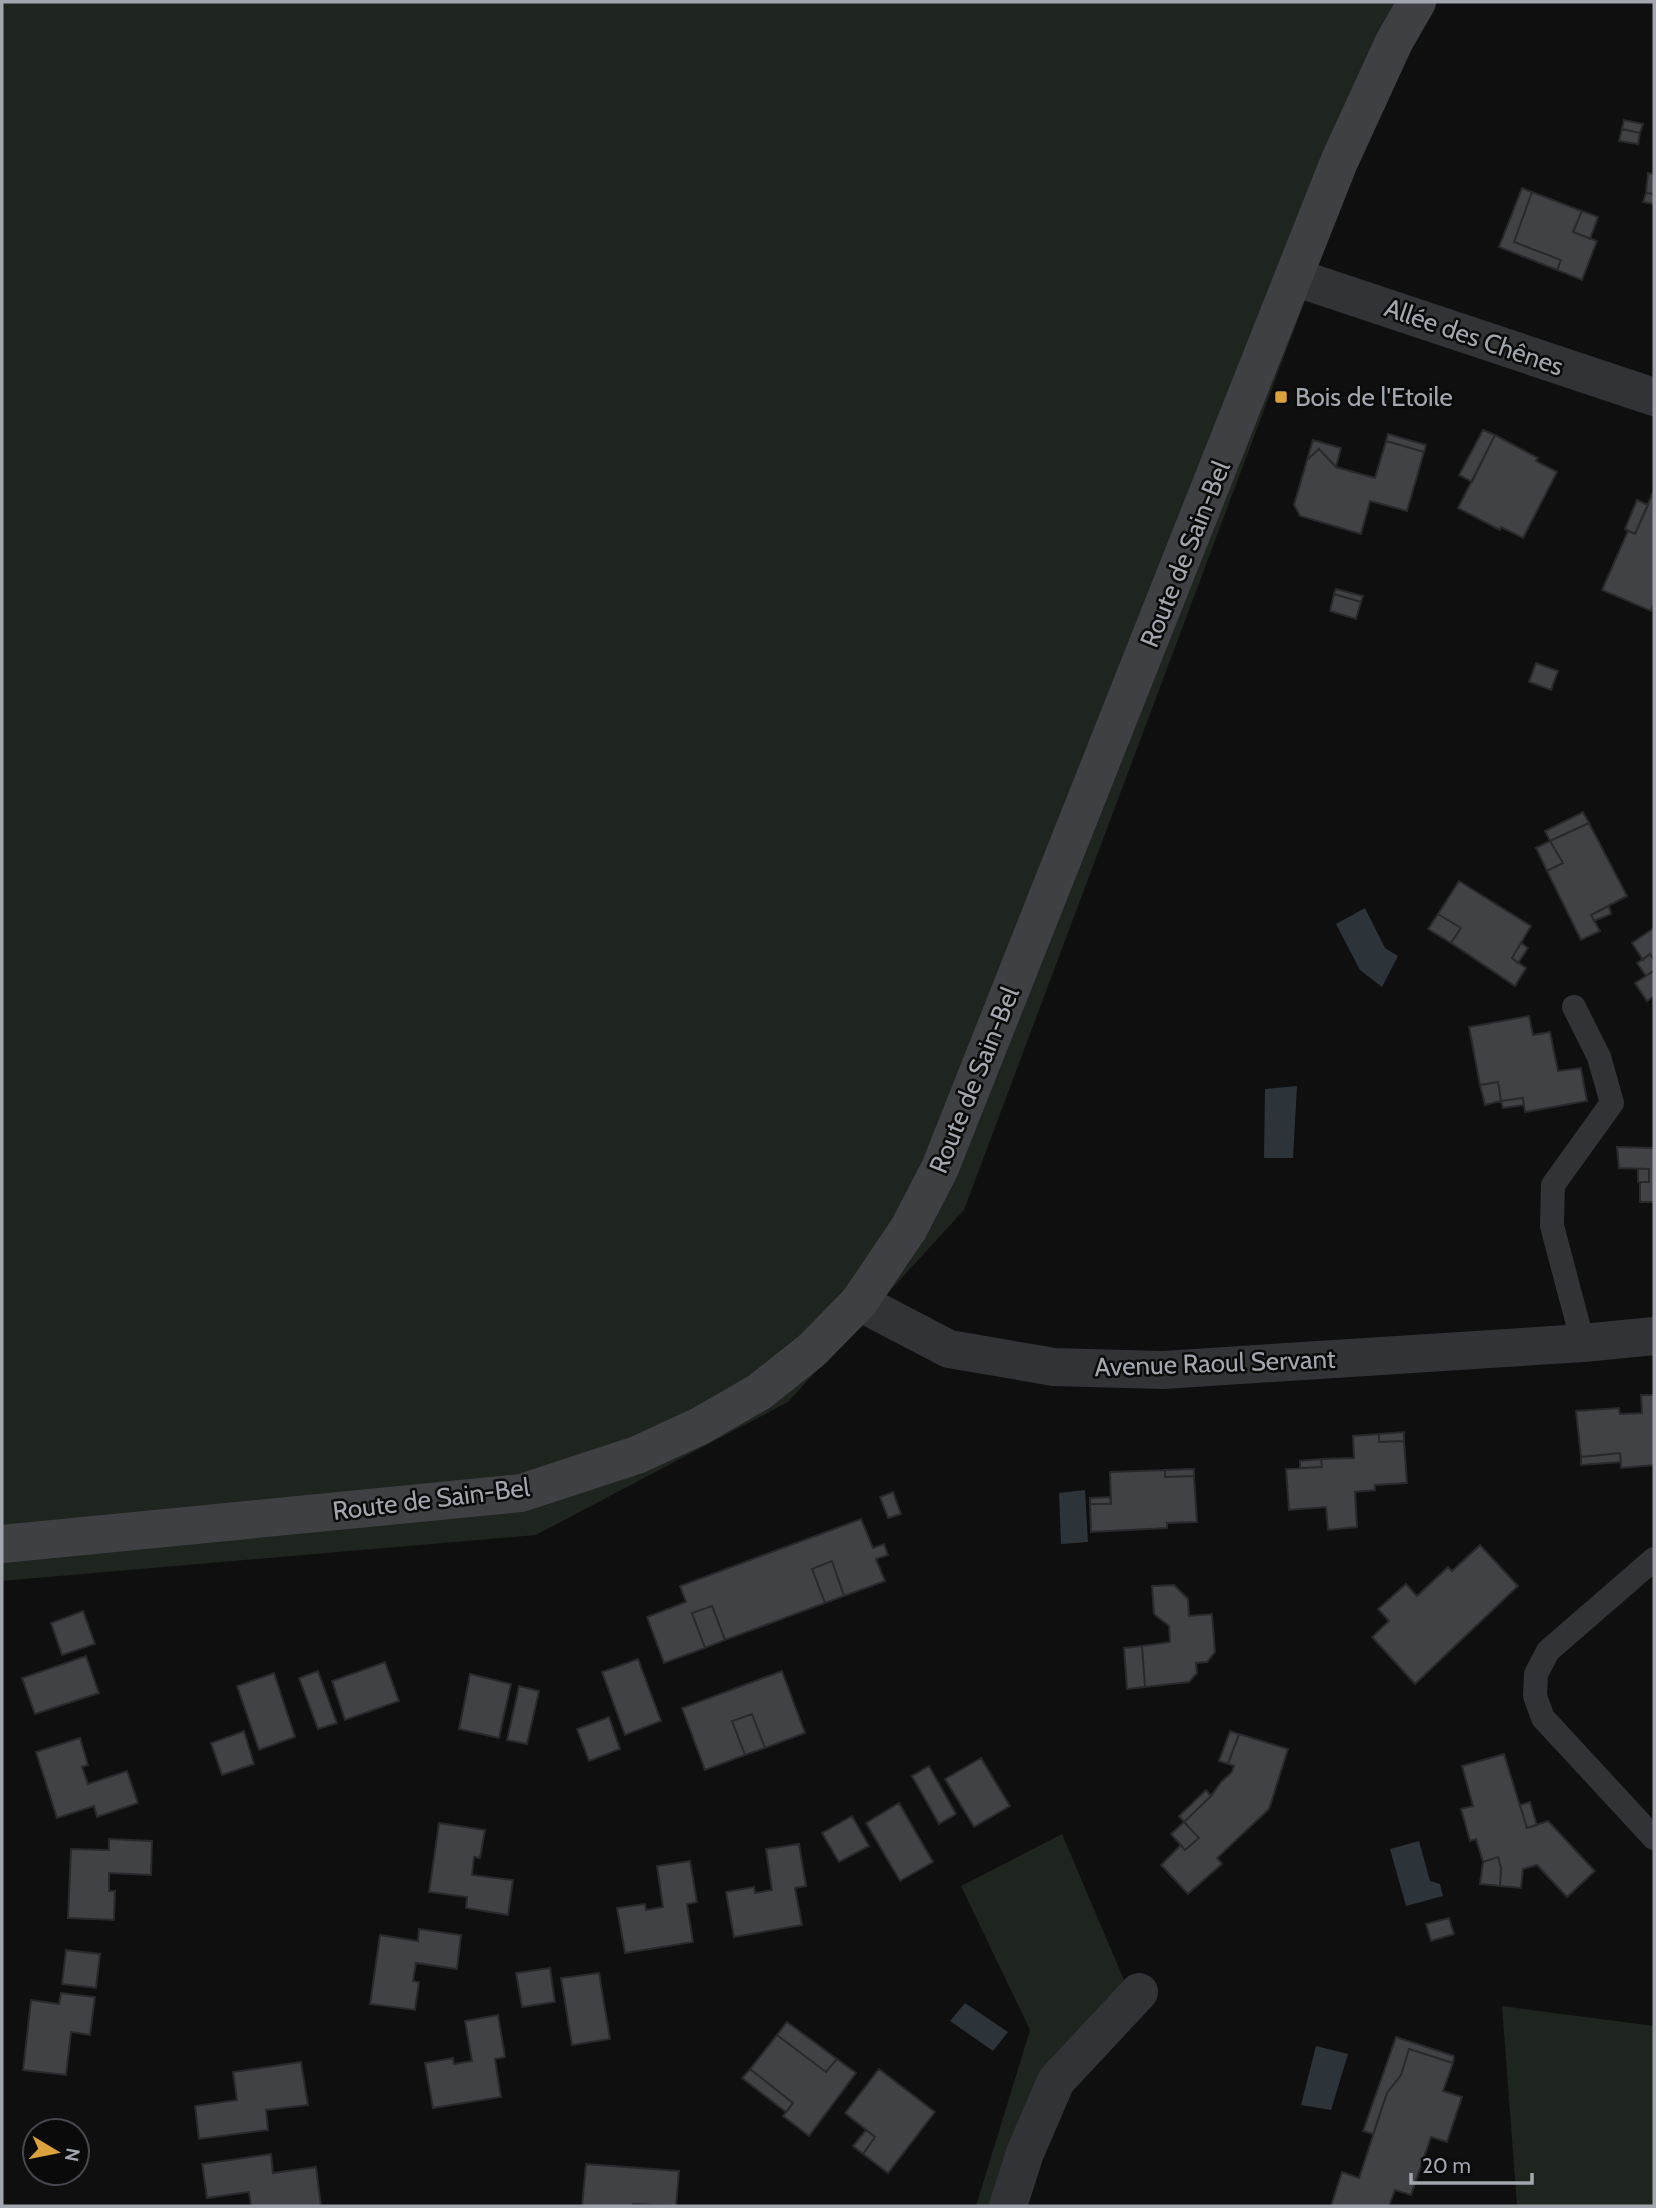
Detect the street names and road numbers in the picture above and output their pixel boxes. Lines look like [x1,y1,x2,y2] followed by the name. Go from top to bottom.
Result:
[1380,291,1568,383] street label: Allée des Chênes
[1133,456,1237,652] street label: Route de Sain-Bel
[922,982,1026,1178] street label: Route de Sain-Bel
[1094,1343,1336,1383] street label: Avenue Raoul Servant
[331,1471,531,1527] street label: Route de Sain-Bel

